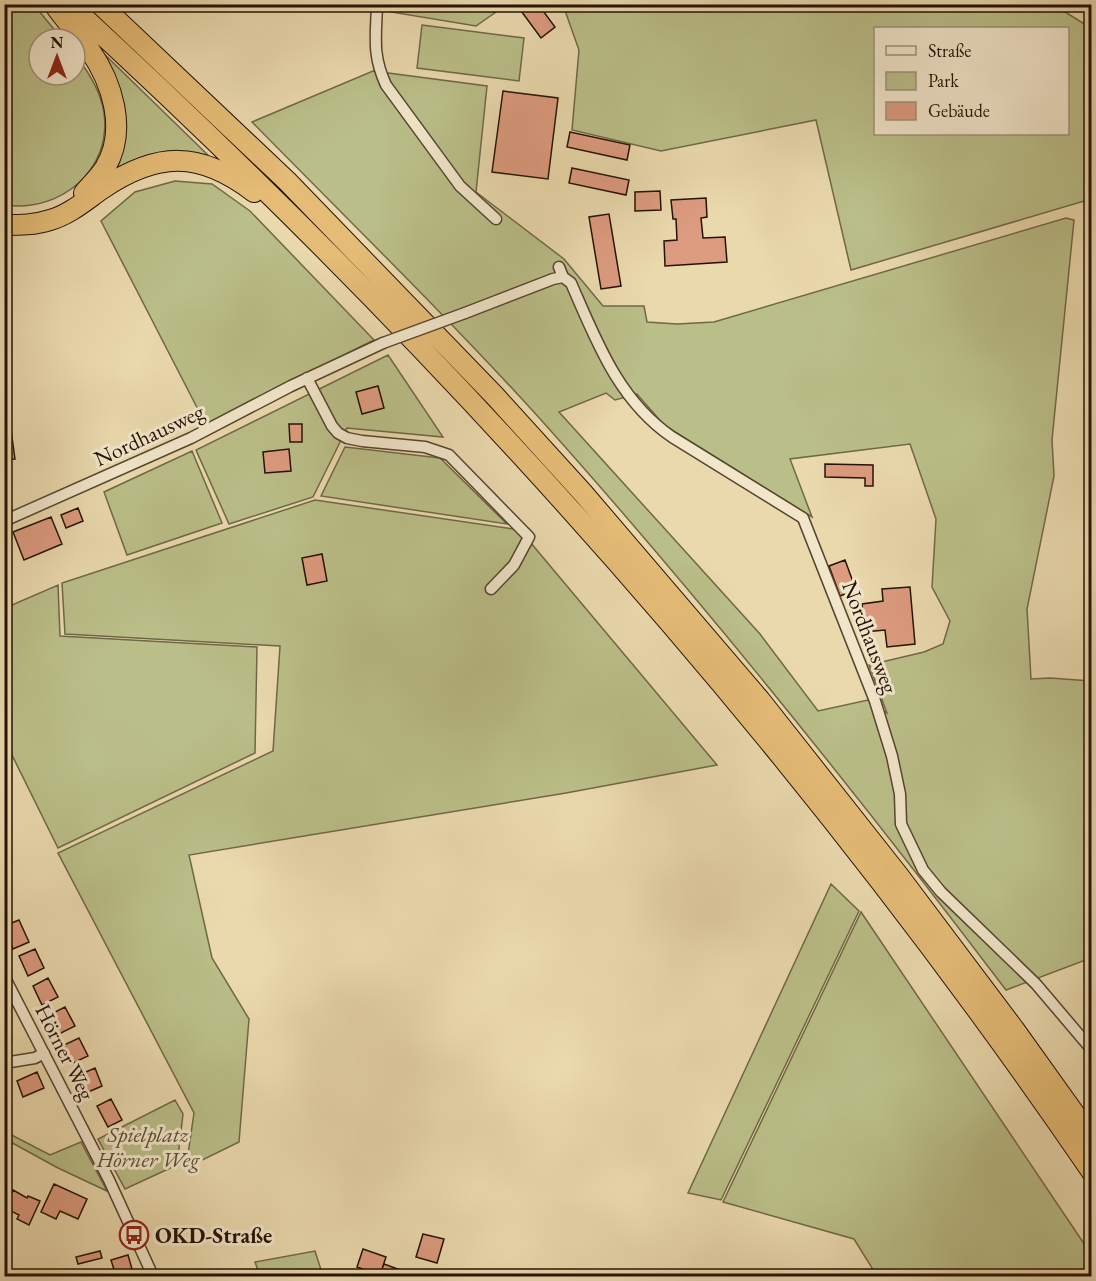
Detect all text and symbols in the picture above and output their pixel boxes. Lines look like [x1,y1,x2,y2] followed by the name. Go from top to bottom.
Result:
[27,27,87,87] north arrow
[874,27,1069,135] legend
[51,32,64,53] text: N
[928,39,971,62] text: Straße
[928,69,959,92] text: Park
[928,99,990,122] text: Gebäude
[89,397,209,473] street label: Nordhausweg
[835,577,905,698] street label: Nordhausweg
[28,999,102,1105] street label: Hörner Weg
[96,1120,200,1174] park label: Spielplatz Hörner Weg
[118,1219,150,1251] bus stop icon: OKD-Straße
[155,1221,272,1250] place label: OKD-Straße

